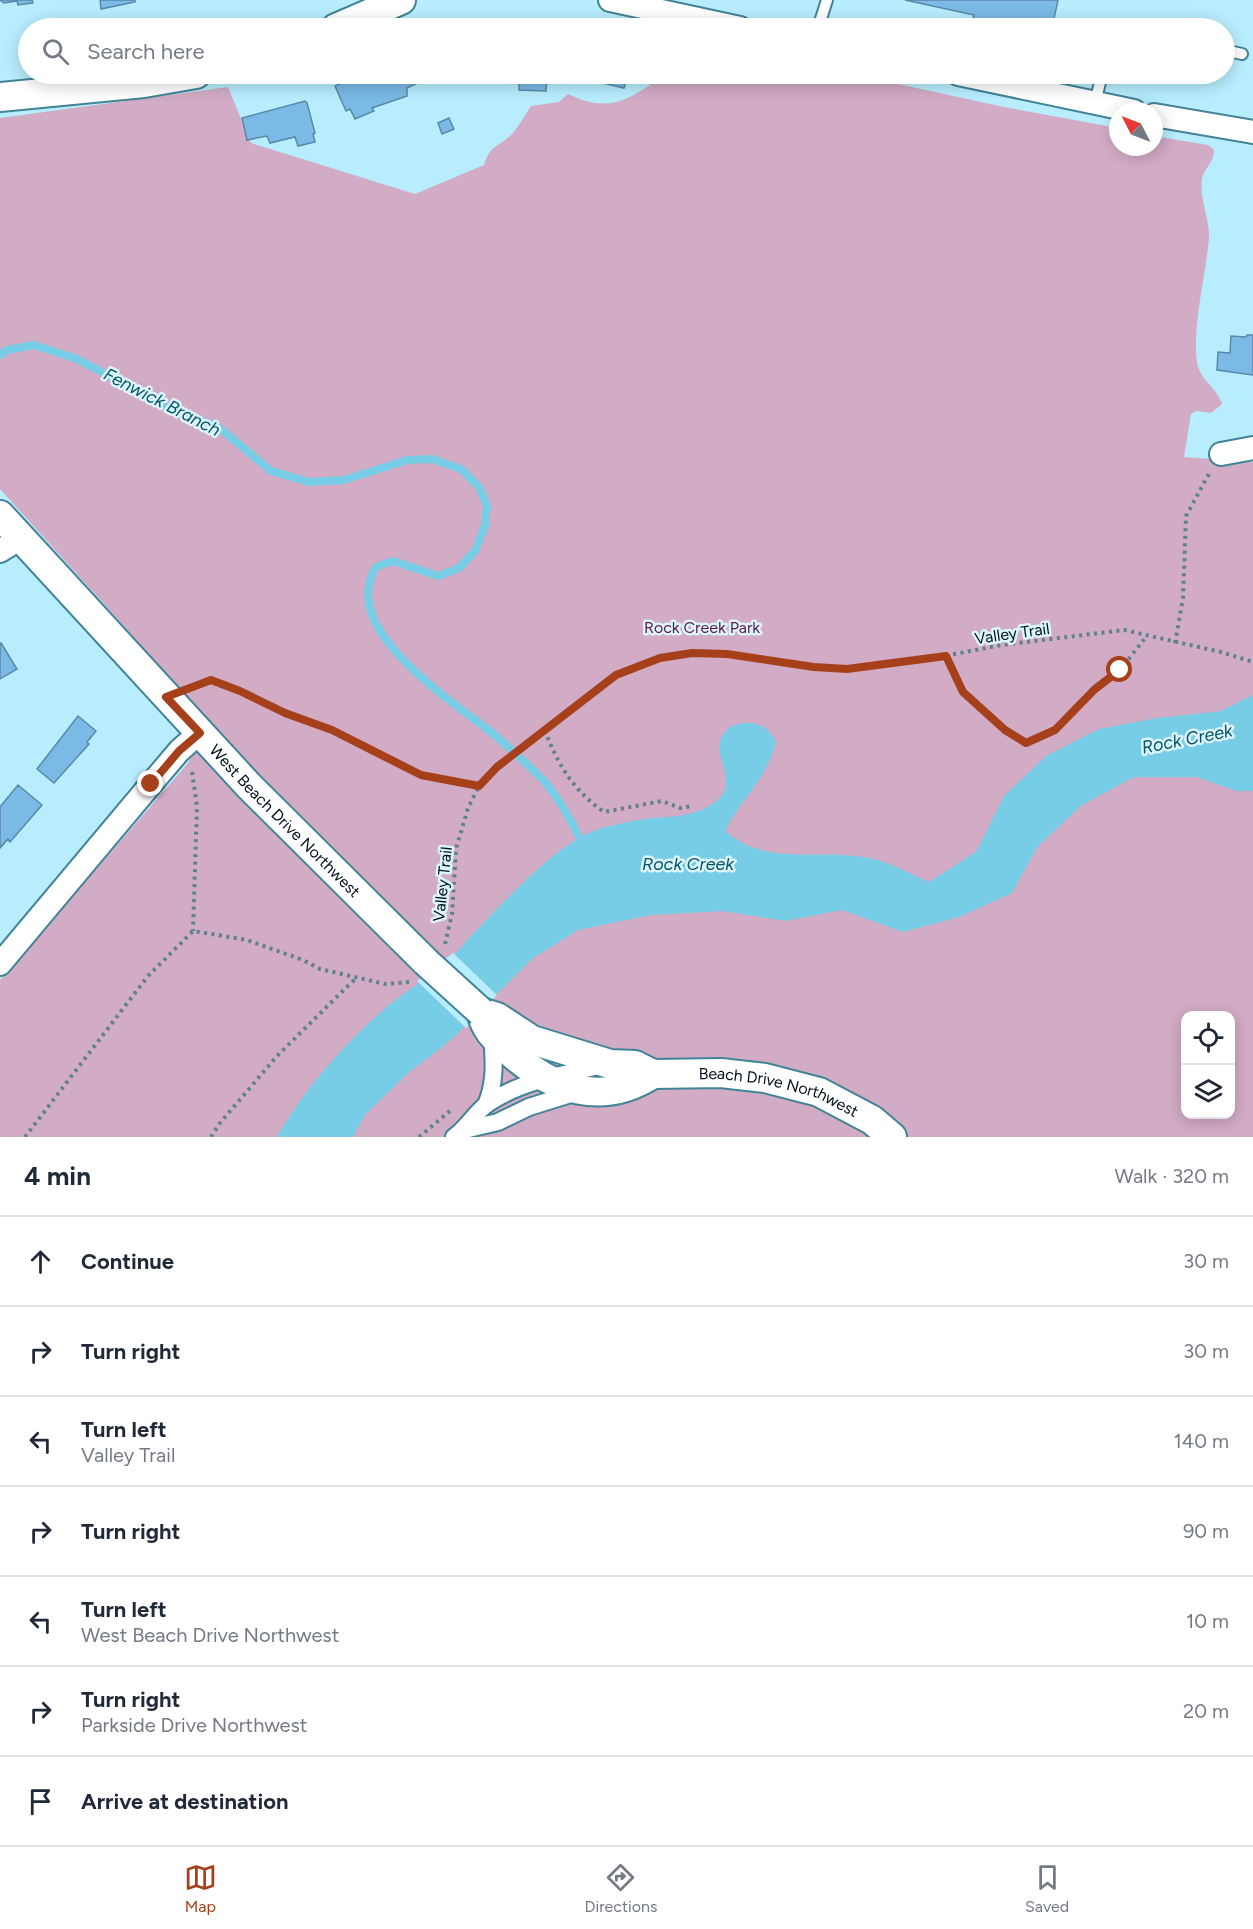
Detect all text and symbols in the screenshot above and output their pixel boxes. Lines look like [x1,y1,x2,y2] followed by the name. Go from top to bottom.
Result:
[18,18,1235,84] search box
[39,35,72,68] icon: search
[87,38,205,65] text: Search here
[1109,102,1163,156] north arrow
[100,363,224,441] water label: Fenwick Branch
[644,618,760,637] park label: Rock Creek Park
[973,619,1051,648] street label: Valley Trail
[1106,656,1132,682] route start
[1140,719,1236,759] water label: Rock Creek
[205,741,364,901] street label: West Beach Drive Northwest
[137,770,163,796] route end
[429,846,456,923] street label: Valley Trail
[642,853,735,875] water label: Rock Creek
[1181,1011,1235,1119] map controls
[1181,1011,1235,1065] button: locate
[699,1064,862,1121] street label: Beach Drive Northwest
[1181,1065,1235,1119] button: layers
[24,1160,91,1192] text: 4 min
[1115,1164,1229,1188] text: Walk · 320 m
[24,1245,57,1278] icon: ahead
[81,1248,174,1275] text: Continue
[1183,1249,1229,1273] text: 30 m
[24,1335,57,1368] icon: right
[81,1338,180,1365] text: Turn right
[1183,1339,1229,1363] text: 30 m
[81,1416,167,1443] text: Turn left
[24,1425,57,1458] icon: left
[1174,1429,1229,1453] text: 140 m
[81,1443,175,1467] text: Valley Trail
[24,1515,57,1548] icon: right
[81,1518,180,1545] text: Turn right
[1183,1519,1229,1543] text: 90 m
[81,1596,167,1623] text: Turn left
[24,1605,57,1638] icon: left
[1186,1609,1229,1633] text: 10 m
[81,1623,339,1647] text: West Beach Drive Northwest
[81,1686,180,1713] text: Turn right
[24,1695,57,1728] icon: right
[1183,1699,1229,1723] text: 20 m
[81,1713,307,1737] text: Parkside Drive Northwest
[24,1785,57,1818] icon: arrive
[81,1788,289,1815] text: Arrive at destination
[184,1861,217,1916] tab: Map
[584,1861,657,1916] tab: Directions
[1025,1861,1069,1916] tab: Saved

